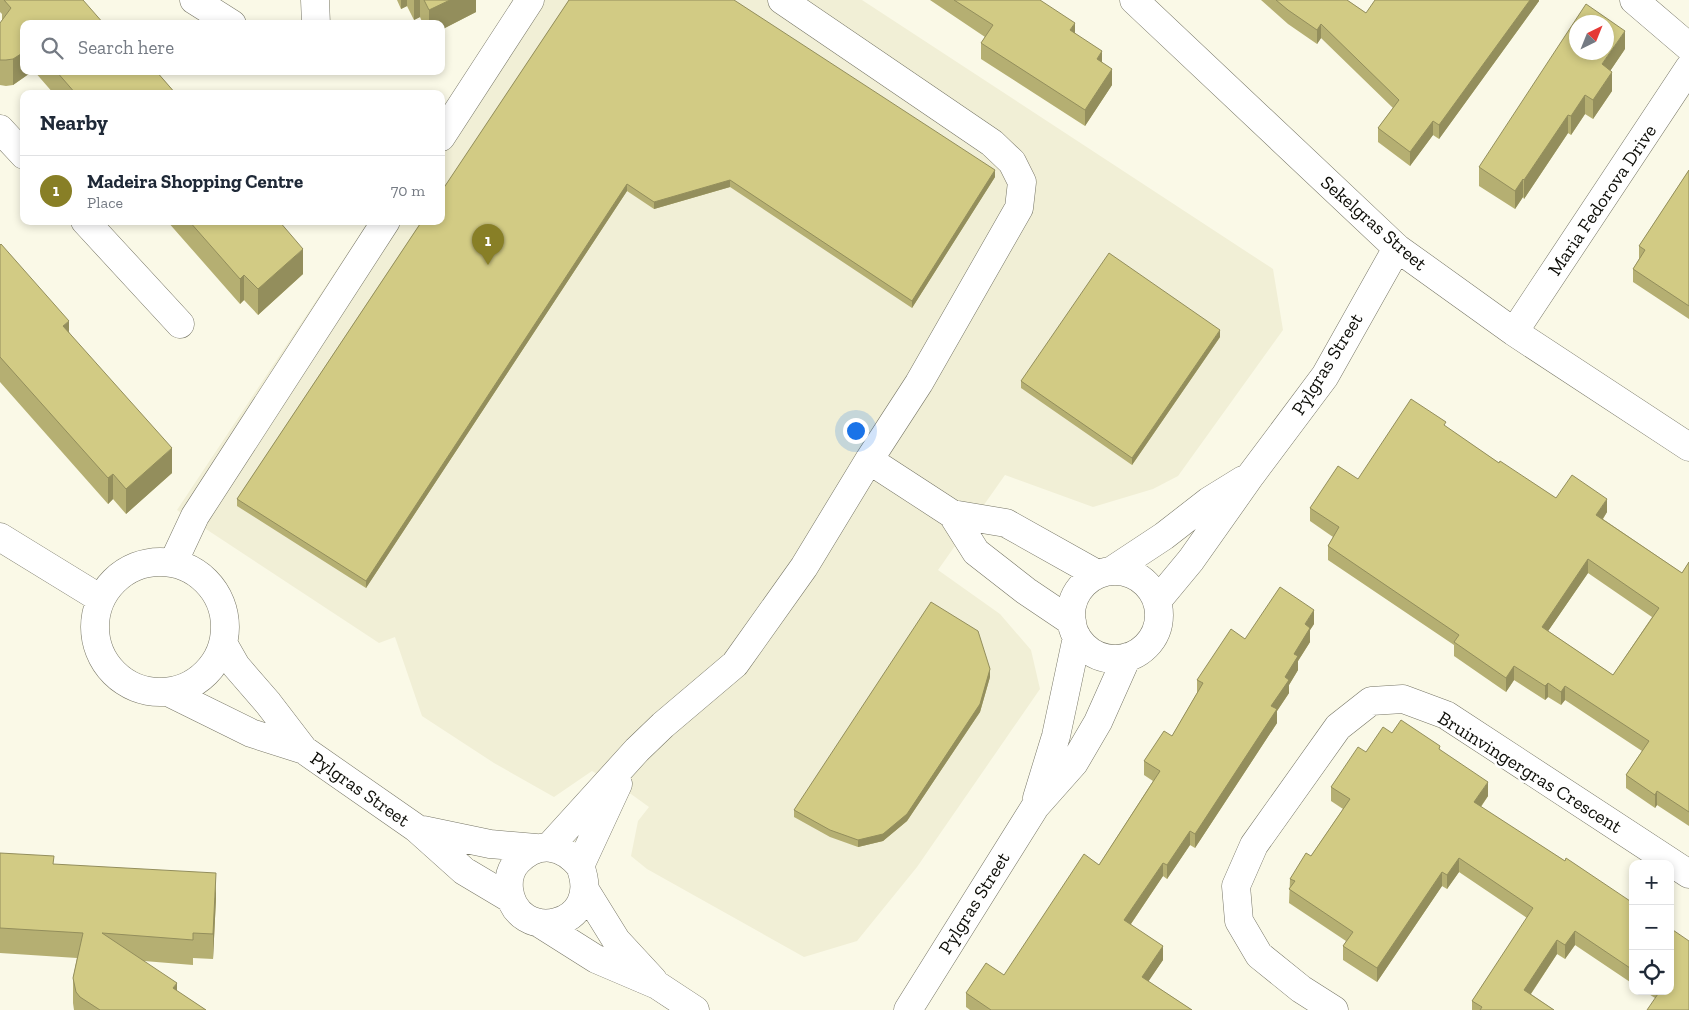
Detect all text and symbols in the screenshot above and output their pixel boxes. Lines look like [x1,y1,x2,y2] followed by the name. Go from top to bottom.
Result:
[1569,15,1614,60] north arrow
[20,20,445,75] search box
[38,34,66,62] icon: search
[78,36,174,59] text: Search here
[40,110,108,135] text: Nearby
[1543,120,1661,280] street label: Maria Fedorova Drive
[87,170,303,193] text: Madeira Shopping Centre
[1316,171,1432,275] street label: Sekelgras Street
[53,181,59,200] text: 1
[391,181,425,200] text: 70 m
[87,193,123,212] text: Place
[472,224,504,265] pin: 1
[1287,309,1367,419] street label: Pylgras Street
[843,418,869,444] your location
[1434,706,1626,838] street label: Bruinvingergras Crescent
[306,746,414,832] street label: Pylgras Street
[934,848,1014,958] street label: Pylgras Street
[1629,860,1674,995] map controls
[1629,860,1674,905] button: +
[1629,905,1674,950] button: −
[1629,950,1674,995] button: locate

